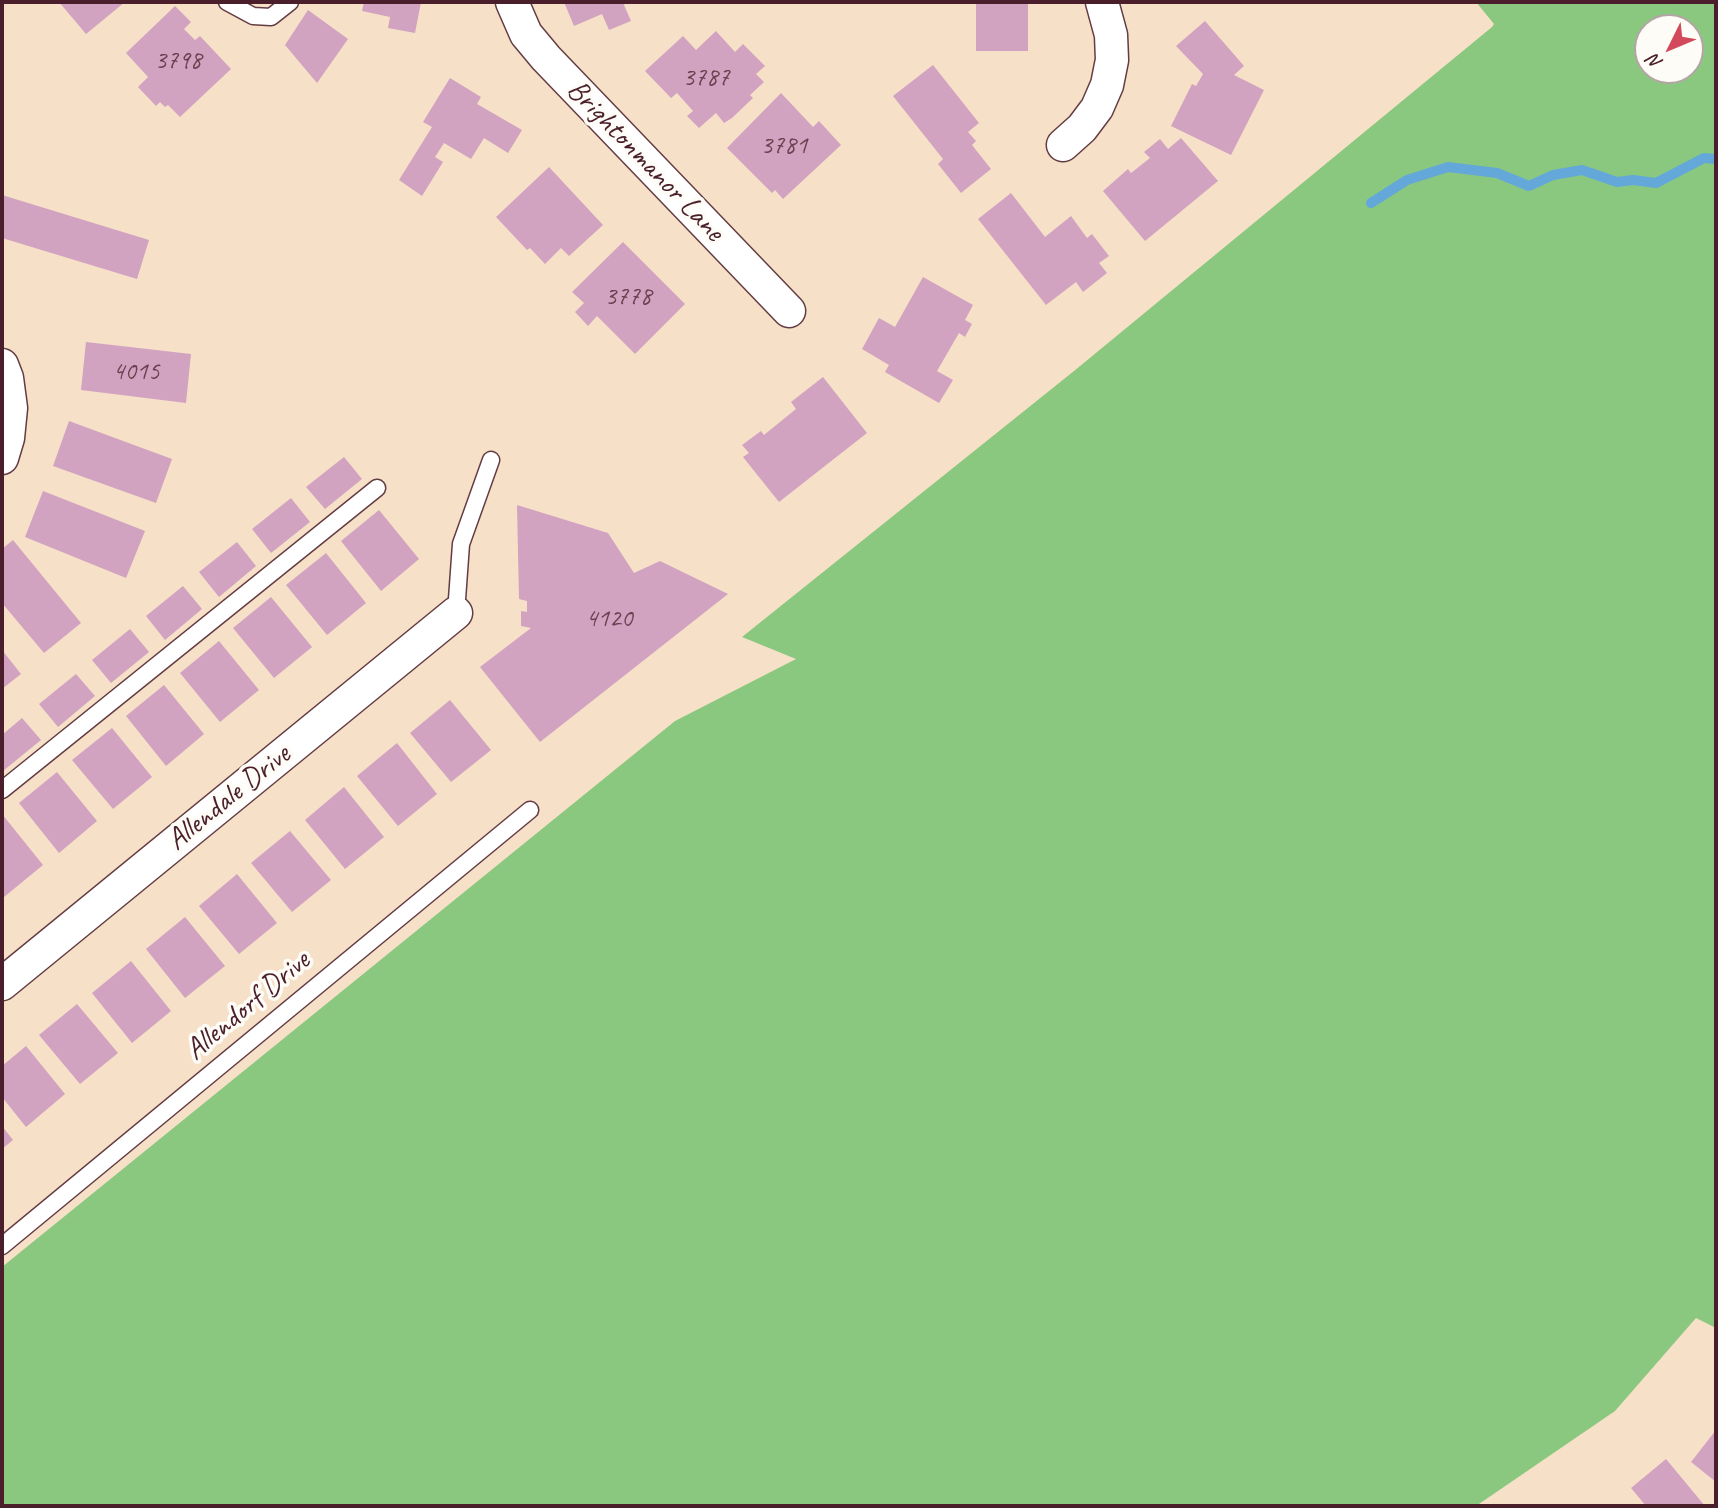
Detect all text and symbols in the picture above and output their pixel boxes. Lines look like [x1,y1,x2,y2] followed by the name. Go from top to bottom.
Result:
[1634,14,1704,84] north arrow
[155,45,201,77] house number: 3798
[1642,49,1668,74] text: N
[683,62,729,94] house number: 3787
[559,73,731,249] street label: Brightonmanor Lane
[761,130,807,162] house number: 3781
[605,281,651,313] house number: 3778
[113,356,159,388] house number: 4015
[586,603,632,635] house number: 4120
[160,737,298,859] street label: Allendale Drive
[178,944,318,1068] street label: Allendorf Drive

